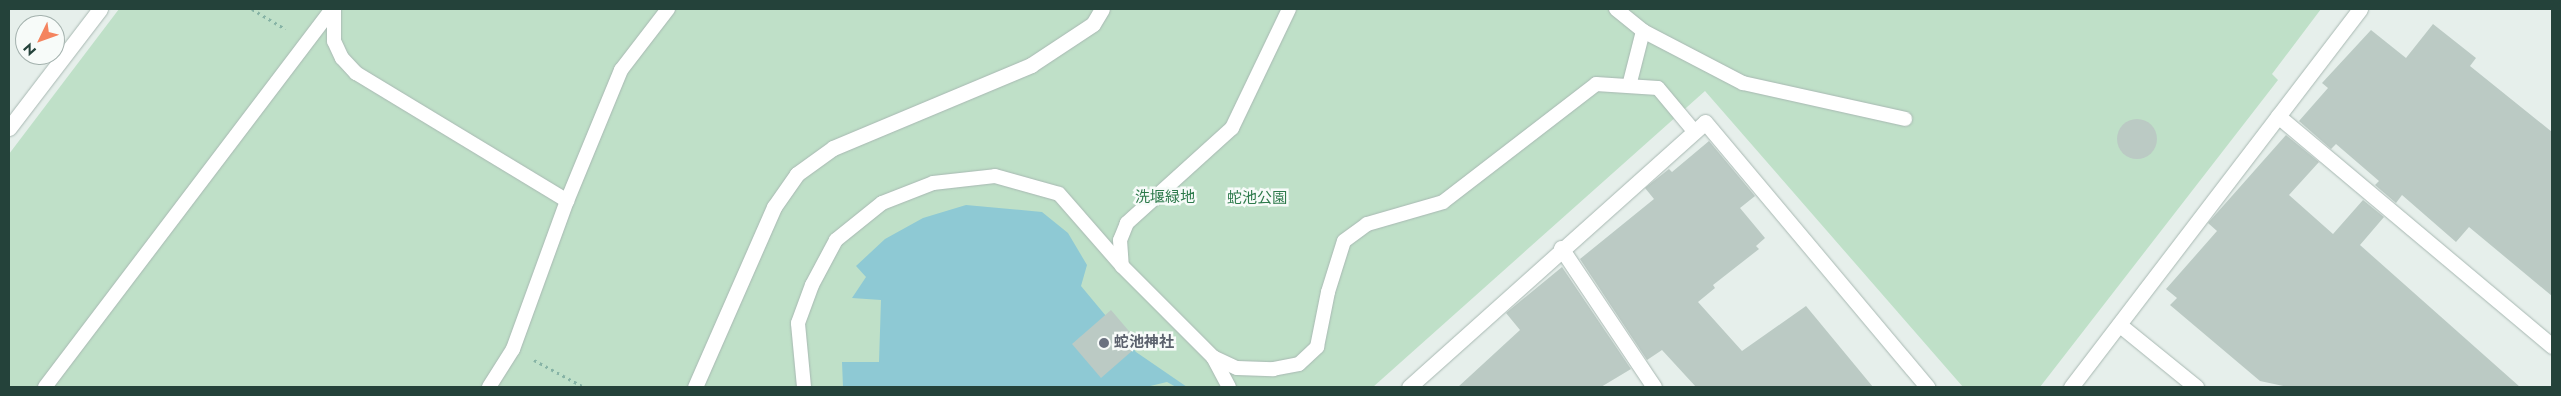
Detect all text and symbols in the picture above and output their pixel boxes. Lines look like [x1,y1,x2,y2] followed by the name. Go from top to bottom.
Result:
[15,15,65,65] north arrow
[18,39,41,60] text: N
[1135,189,1195,207] park label: 洗堰緑地
[1227,190,1287,208] park label: 蛇池公園
[1114,334,1174,352] place label: 蛇池神社
[1098,337,1110,349] marker: 蛇池神社

